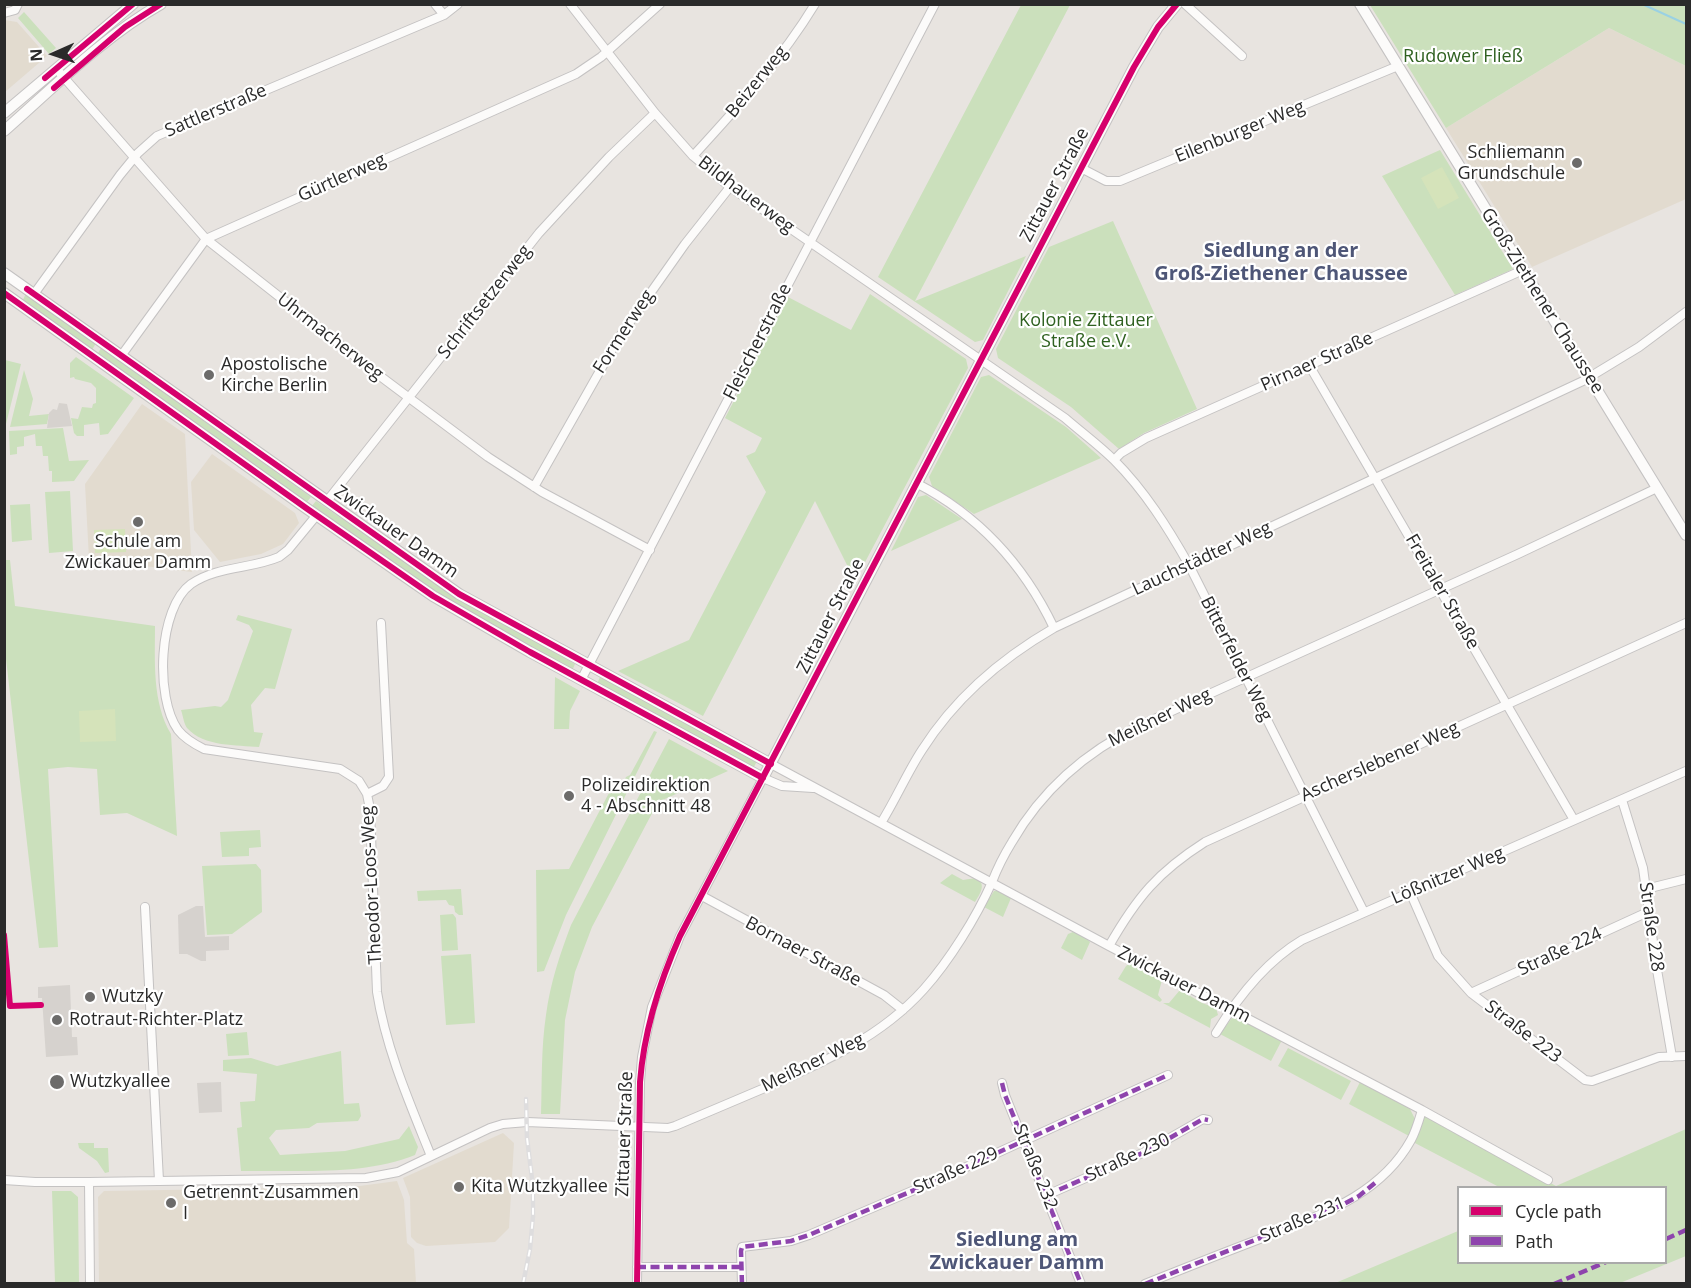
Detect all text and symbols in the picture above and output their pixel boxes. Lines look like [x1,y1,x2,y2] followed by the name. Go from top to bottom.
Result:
[24,24,84,84] north arrow
[722,42,792,122] street label: Beizerweg
[1403,46,1523,68] park label: Rudower Fließ
[25,48,47,62] text: N
[162,80,270,142] street label: Sattlerstraße
[1172,96,1308,168] street label: Eilenburger Weg
[1016,124,1094,246] street label: Zittauer Straße
[1458,142,1565,184] place label: Schliemann Grundschule
[295,149,389,207] street label: Gürtlerweg
[694,152,798,238] street label: Bildhauerweg
[1570,156,1584,170] marker: Schliemann Grundschule
[1476,204,1608,398] street label: Groß-Ziethener Chaussee
[1154,239,1408,286] district label: Siedlung an der Groß-Ziethener Chaussee
[434,241,536,363] street label: Schriftsetzerweg
[719,280,797,404] street label: Fleischerstraße
[589,286,659,378] street label: Formerweg
[272,289,388,385] street label: Uhrmacherweg
[1019,310,1153,352] park label: Kolonie Zittauer Straße e.V.
[1257,328,1377,396] street label: Pirnaer Straße
[221,354,328,397] place label: Apostolische Kirche Berlin
[202,368,216,382] marker: Apostolische Kirche Berlin
[330,481,462,583] street label: Zwickauer Damm
[131,515,145,529] marker: Schule am Zwickauer Damm
[1129,517,1275,601] street label: Lauchstädter Weg
[65,531,211,574] place label: Schule am Zwickauer Damm
[1400,531,1484,653] street label: Freitaler Straße
[793,555,869,677] street label: Zittauer Straße
[1195,593,1277,725] street label: Bitterfelder Weg
[1105,684,1215,752] street label: Meißner Weg
[1297,717,1463,807] street label: Ascherslebener Weg
[581,775,711,818] place label: Polizeidirektion 4 - Abschnitt 48
[562,789,576,803] marker: Polizeidirektion 4 - Abschnitt 48
[357,805,387,965] street label: Theodor-Loos-Weg
[1388,843,1508,909] street label: Lößnitzer Weg
[1634,881,1668,973] street label: Straße 228
[741,912,865,992] street label: Bornaer Straße
[1514,923,1606,981] street label: Straße 224
[1114,942,1254,1028] street label: Zwickauer Damm
[102,986,163,1008] place label: Wutzky
[83,990,97,1004] marker: Wutzky
[1480,996,1566,1068] street label: Straße 223
[69,1009,243,1031] place label: Rotraut-Richter-Platz
[50,1013,64,1027] marker: Rotraut-Richter-Platz
[758,1029,868,1097] street label: Meißner Weg
[70,1071,170,1093] place label: Wutzkyallee
[612,1071,638,1197] street label: Zittauer Straße
[48,1073,66,1091] marker: Wutzkyallee
[1008,1121,1062,1213] street label: Straße 232
[1082,1129,1174,1187] street label: Straße 230
[910,1143,1002,1199] street label: Straße 229
[471,1176,608,1198] place label: Kita Wutzkyallee
[452,1180,466,1194] marker: Kita Wutzkyallee
[183,1182,359,1224] place label: Getrennt-Zusammen I
[1457,1186,1667,1264] legend
[1257,1192,1349,1248] street label: Straße 231
[164,1196,178,1210] marker: Getrennt-Zusammen I
[1515,1199,1602,1223] text: Cycle path
[930,1228,1104,1275] district label: Siedlung am Zwickauer Damm
[1515,1229,1553,1253] text: Path

